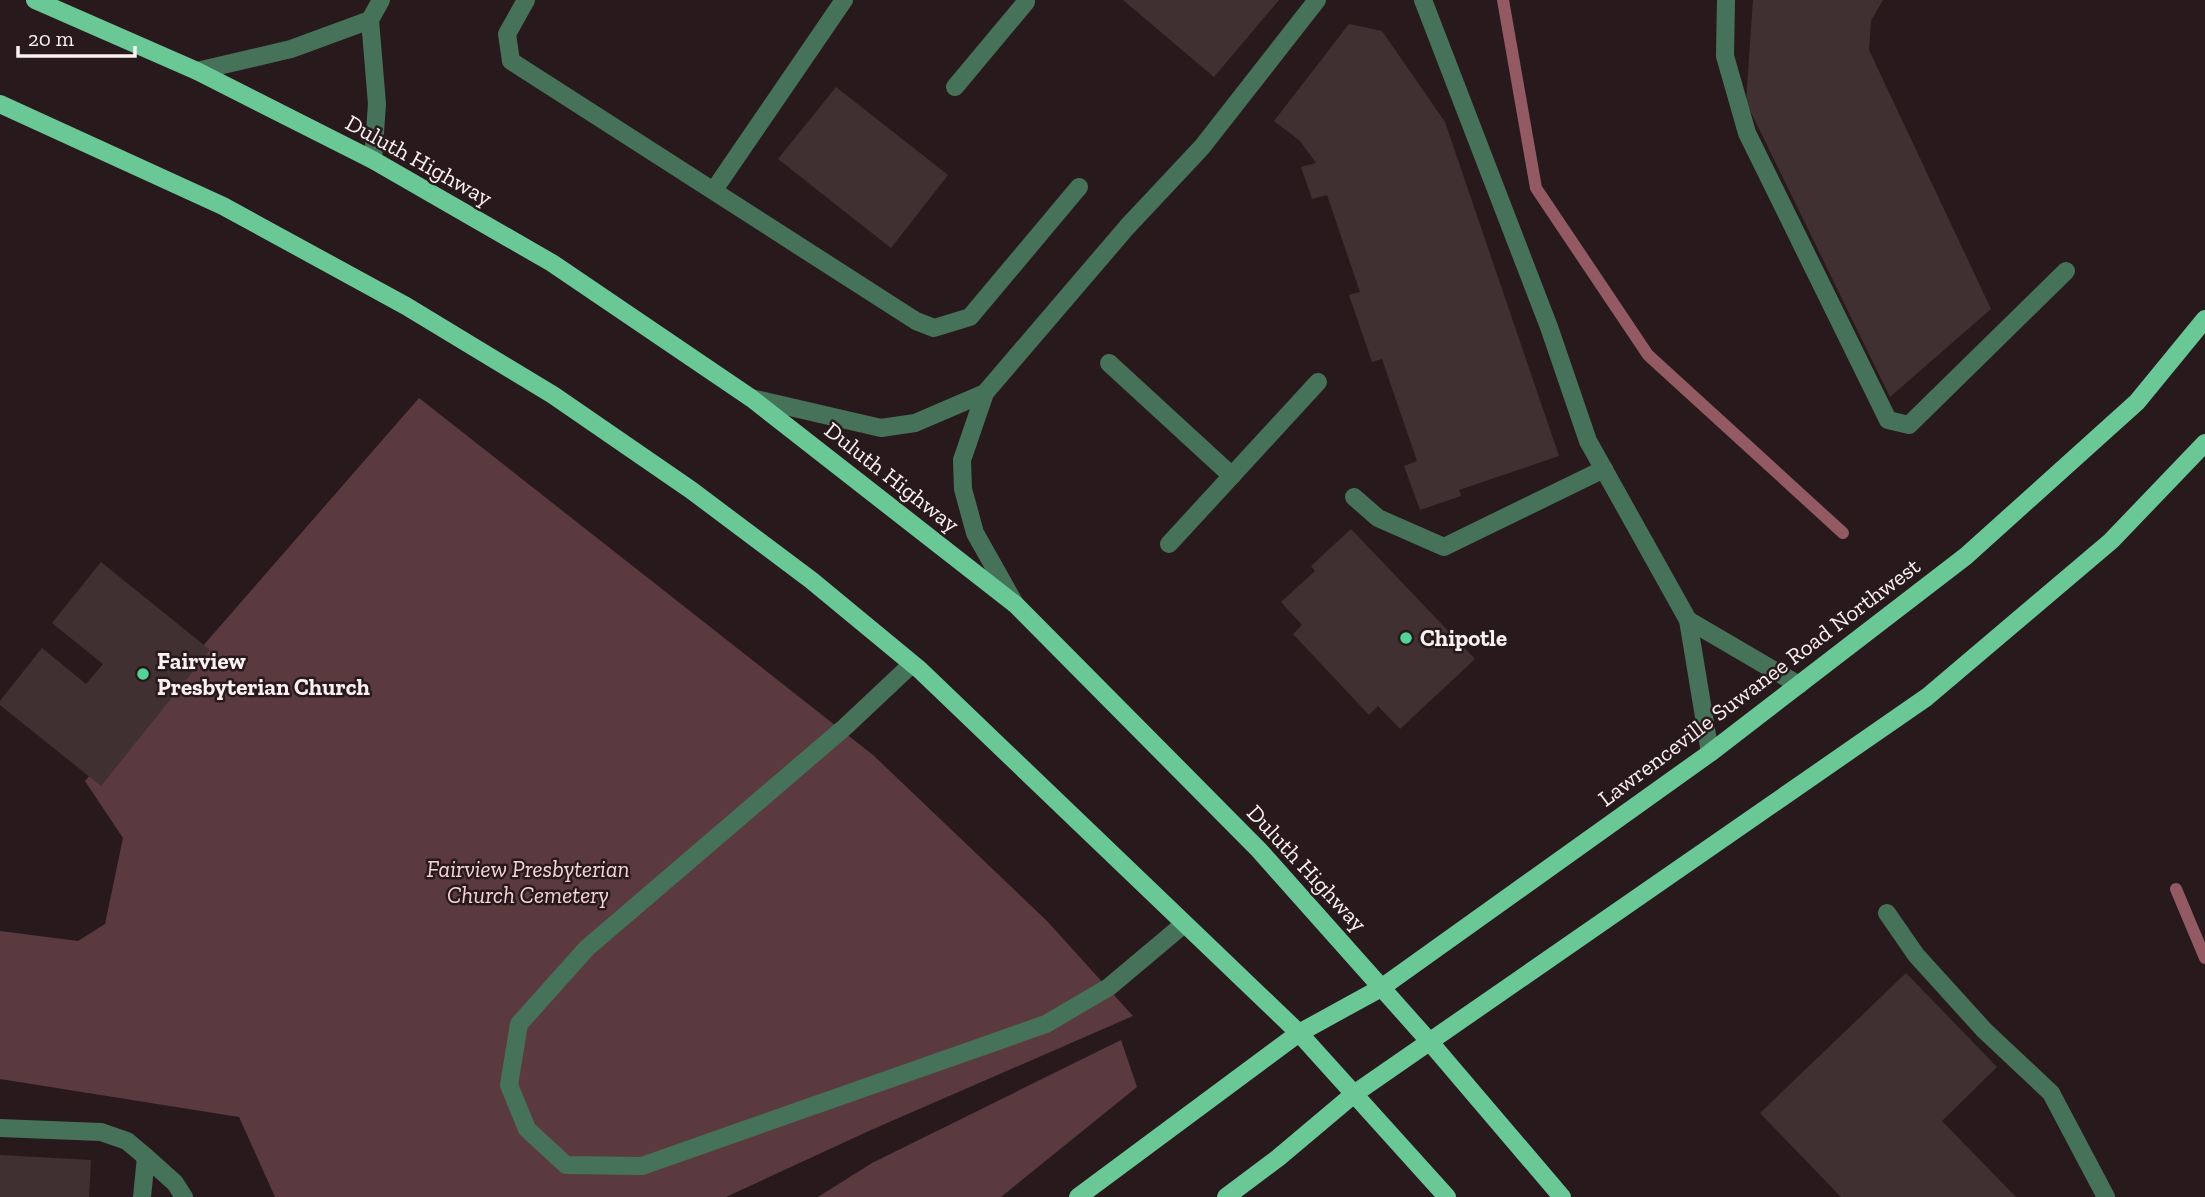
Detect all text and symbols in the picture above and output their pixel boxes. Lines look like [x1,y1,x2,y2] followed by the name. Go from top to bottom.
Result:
[18,14,135,58] scale bar
[28,26,74,51] text: 20 m
[341,108,497,212] street label: Duluth Highway
[819,416,965,538] street label: Duluth Highway
[1592,551,1926,812] street label: Lawrenceville Suwanee Road Northwest
[1420,624,1507,652] place label: Chipotle
[1398,630,1414,646] marker: Chipotle
[157,647,371,701] place label: Fairview Presbyterian Church
[135,666,151,682] marker: Fairview Presbyterian Church
[1241,799,1373,937] street label: Duluth Highway
[426,855,630,909] park label: Fairview Presbyterian Church Cemetery

